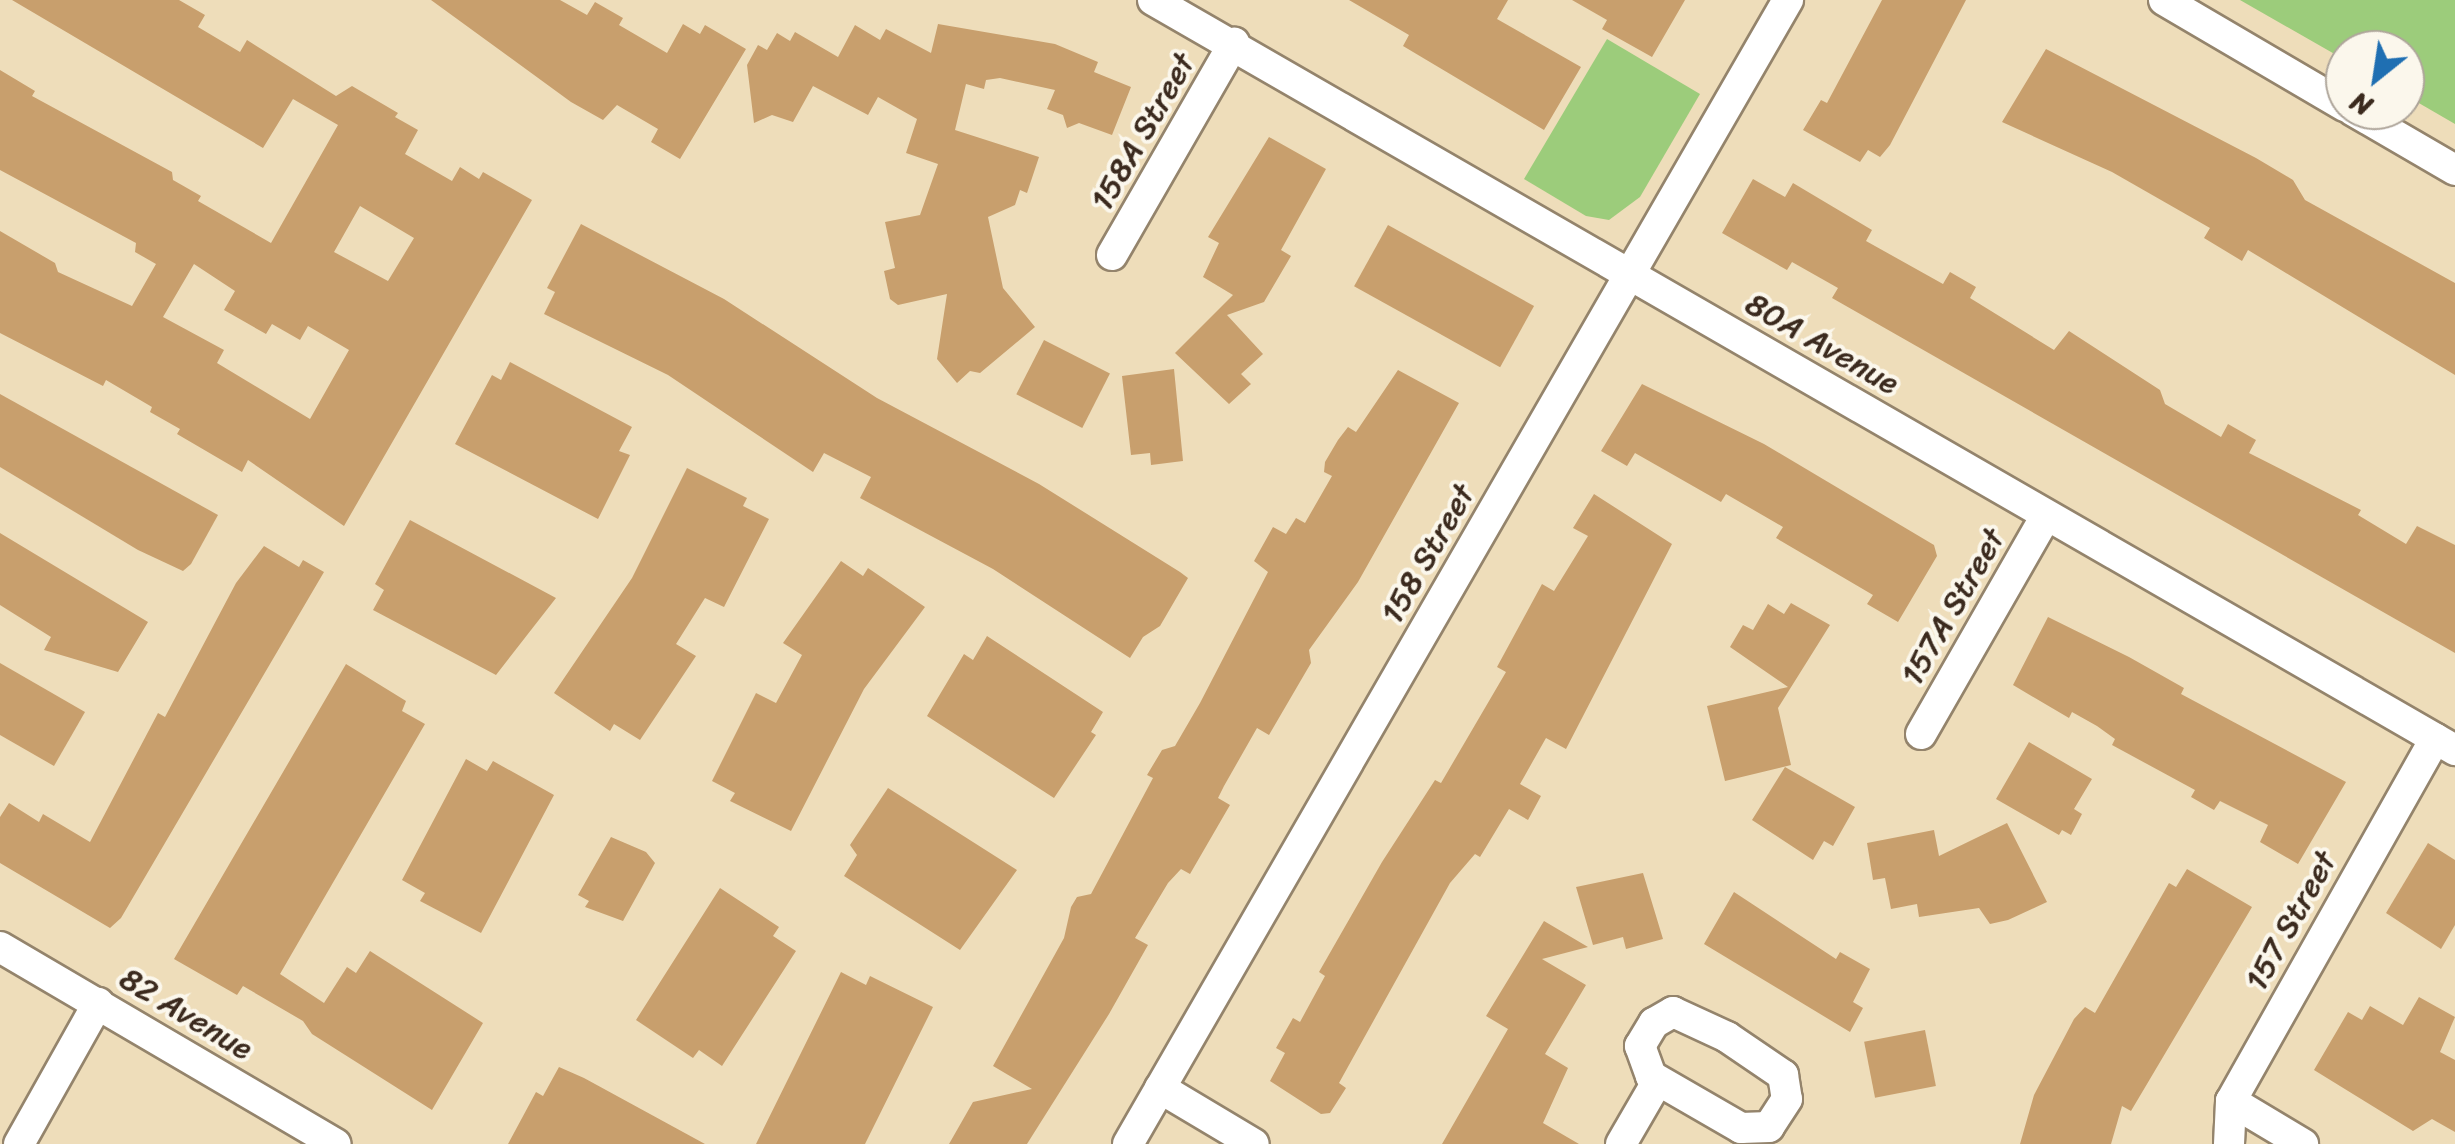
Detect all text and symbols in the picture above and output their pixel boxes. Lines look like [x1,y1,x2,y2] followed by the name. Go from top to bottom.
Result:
[2325,30,2425,130] north arrow
[1083,47,1203,217] street label: 158A Street
[2340,79,2381,131] text: N
[1738,285,1906,403] street label: 80A Avenue
[1373,478,1483,630] street label: 158 Street
[1893,522,2013,692] street label: 157A Street
[2237,845,2345,997] street label: 157 Street
[113,959,259,1069] street label: 82 Avenue

